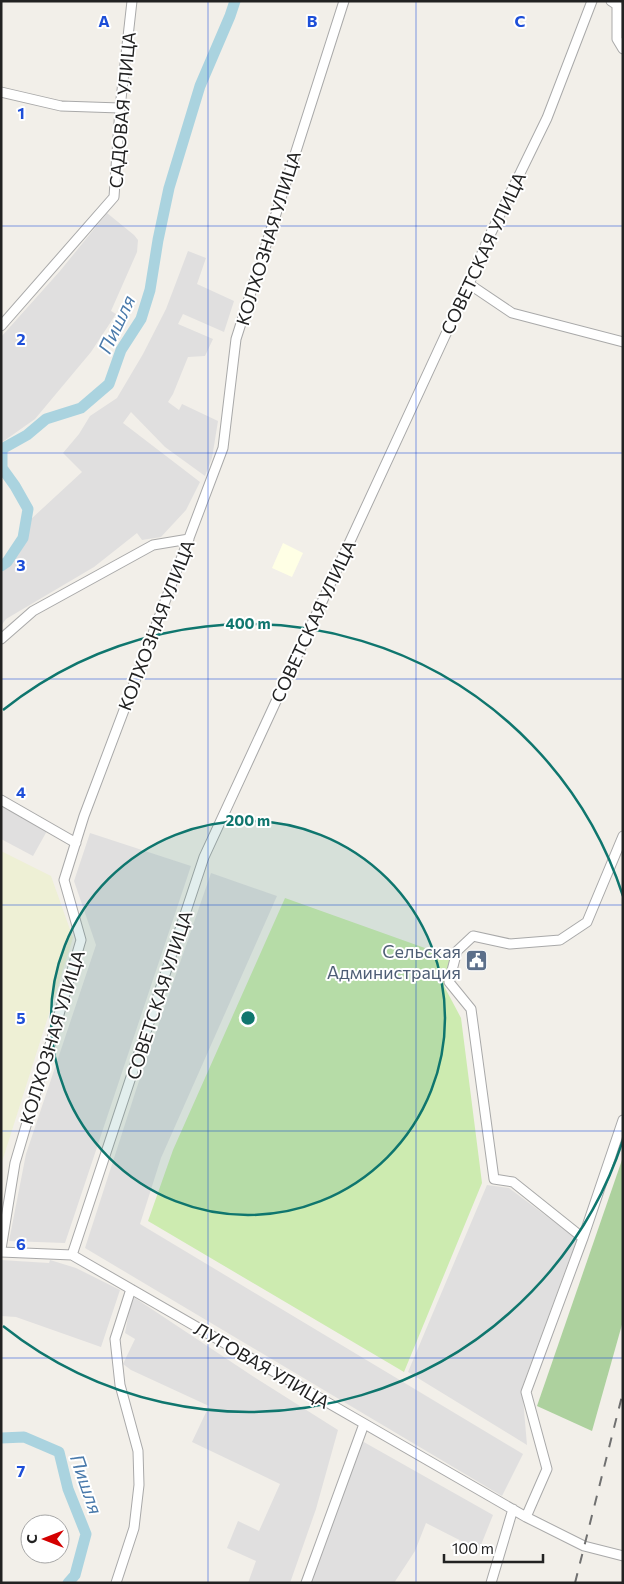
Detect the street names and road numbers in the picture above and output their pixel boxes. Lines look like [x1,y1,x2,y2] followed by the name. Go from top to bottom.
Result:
[104,31,140,189] street label: САДОВАЯ УЛИЦА
[231,148,305,328] street label: КОЛХОЗНАЯ УЛИЦА
[436,168,530,338] street label: СОВЕТСКАЯ УЛИЦА
[113,536,199,714] street label: КОЛХОЗНАЯ УЛИЦА
[266,536,360,706] street label: СОВЕТСКАЯ УЛИЦА
[121,908,197,1082] street label: СОВЕТСКАЯ УЛИЦА
[15,947,89,1127] street label: КОЛХОЗНАЯ УЛИЦА
[190,1317,334,1413] street label: ЛУГОВАЯ УЛИЦА

